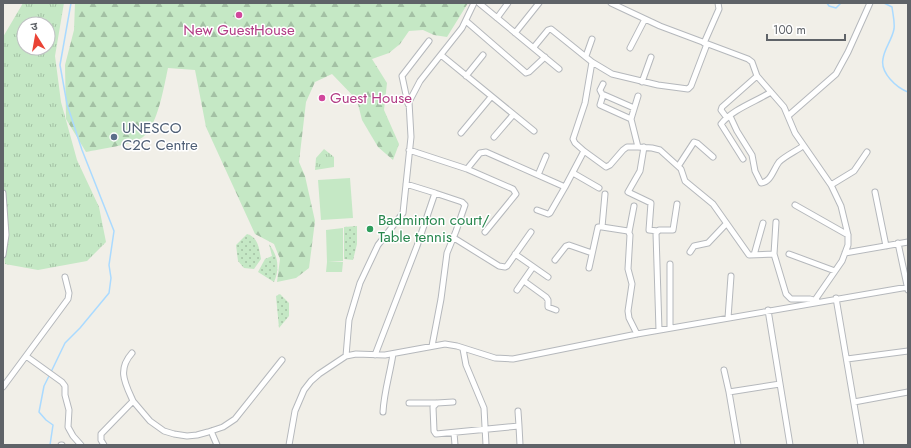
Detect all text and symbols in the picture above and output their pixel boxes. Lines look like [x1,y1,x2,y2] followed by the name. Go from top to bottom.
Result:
[234,10,244,20] marker: New GuestHouse
[16,16,56,56] north arrow
[767,16,845,42] scale bar
[29,18,39,35] text: उ
[183,19,295,41] place label: New GuestHouse
[773,21,806,39] text: 100 m
[330,87,412,109] place label: Guest House
[317,93,327,103] marker: Guest House
[122,117,198,156] place label: UNESCO C2C Centre
[109,132,119,142] marker: UNESCO C2C Centre
[378,209,490,248] place label: Badminton court/ Table tennis
[365,224,375,234] marker: Badminton court/ Table tennis

